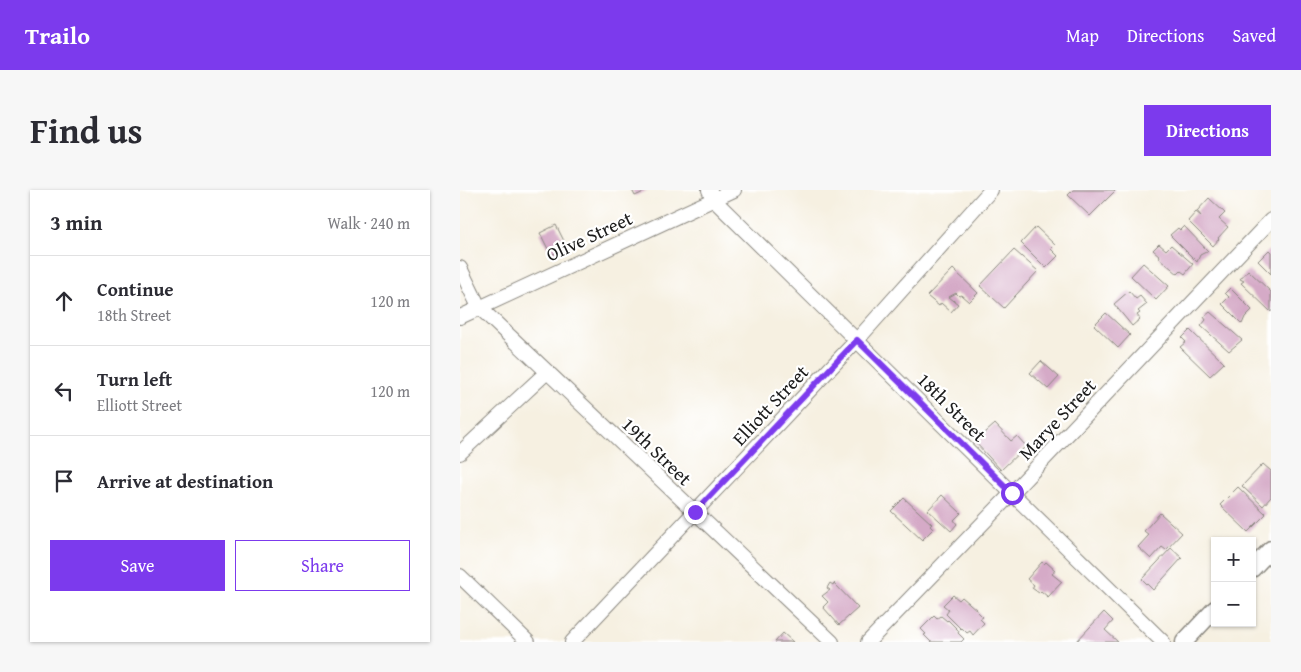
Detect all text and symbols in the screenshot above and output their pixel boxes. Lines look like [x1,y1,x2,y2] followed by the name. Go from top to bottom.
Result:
[25,18,90,53] text: Trailo
[1066,22,1099,49] text: Map
[1127,22,1204,49] text: Directions
[1232,22,1276,49] text: Saved
[30,105,143,156] text: Find us
[1144,105,1271,156] button: Directions
[541,204,637,268] street label: Olive Street
[50,207,102,238] text: 3 min
[327,211,410,235] text: Walk · 240 m
[97,275,174,303] text: Continue
[50,287,78,315] icon: ahead
[370,289,410,313] text: 120 m
[97,303,171,327] text: 18th Street
[725,358,815,451] street label: Elliott Street
[97,365,172,393] text: Turn left
[911,366,993,448] street label: 18th Street
[1012,372,1102,466] street label: Marye Street
[50,377,78,405] icon: left
[370,379,410,403] text: 120 m
[97,393,182,417] text: Elliott Street
[616,410,699,492] street label: 19th Street
[50,467,78,495] icon: arrive
[97,467,273,495] text: Arrive at destination
[1001,482,1024,505] route start
[684,501,707,524] route end
[1211,537,1256,627] map controls
[1211,537,1256,582] button: +
[50,540,225,591] button: Save
[235,540,410,591] button: Share
[1211,582,1256,627] button: −

